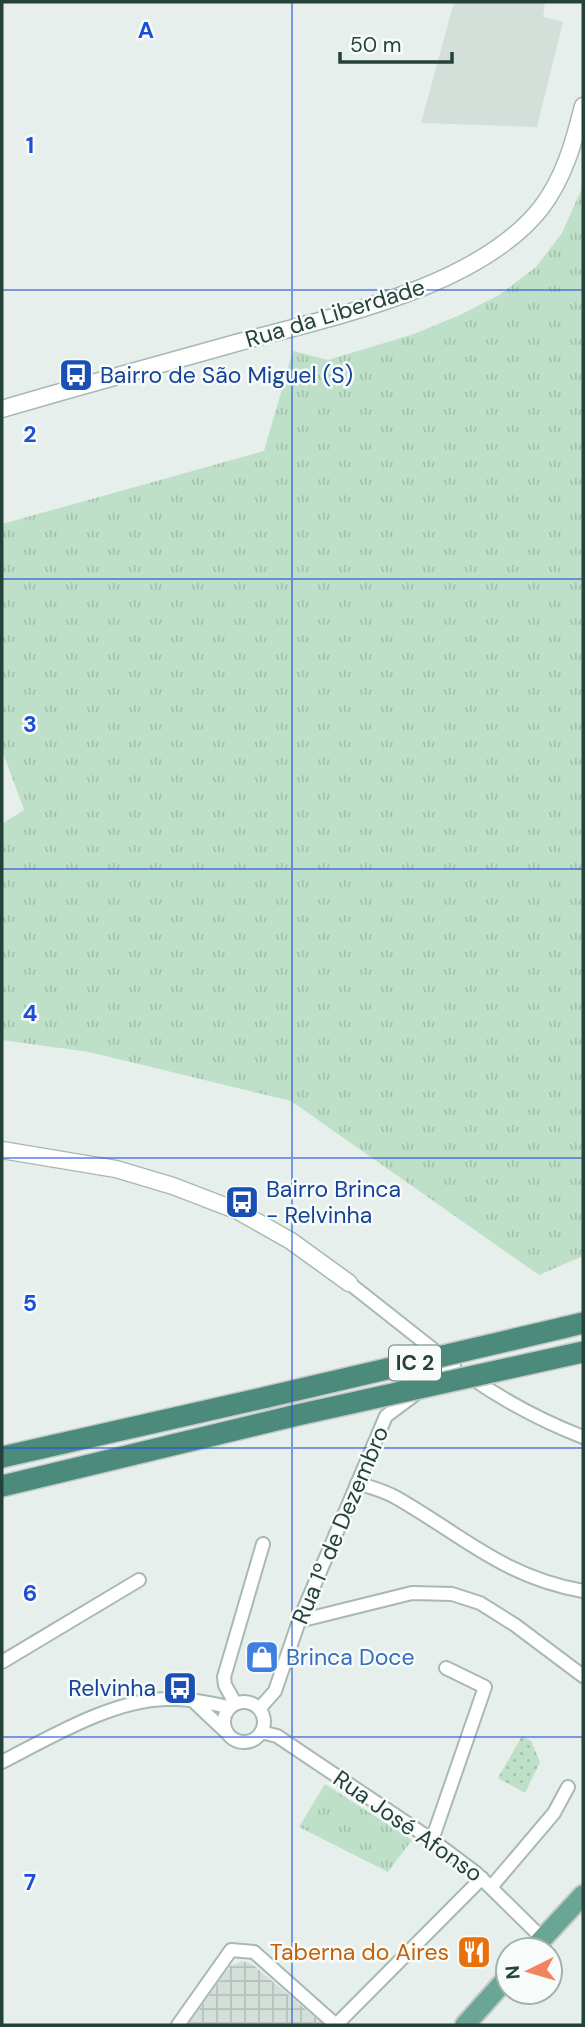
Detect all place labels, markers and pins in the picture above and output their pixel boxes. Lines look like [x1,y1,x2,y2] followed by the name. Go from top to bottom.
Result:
[57,356,95,394] bus stop icon: Bairro de São Miguel (S)
[100,360,353,390] place label: Bairro de São Miguel (S)
[266,1174,401,1230] place label: Bairro Brinca - Relvinha
[223,1183,261,1221] bus stop icon: Bairro Brinca - Relvinha
[243,1638,281,1676] shop icon: Brinca Doce
[286,1642,415,1672] place label: Brinca Doce
[161,1669,199,1707] bus stop icon: Relvinha
[68,1673,156,1703] place label: Relvinha
[455,1933,493,1971] restaurant icon: Taberna do Aires
[270,1937,449,1967] place label: Taberna do Aires

